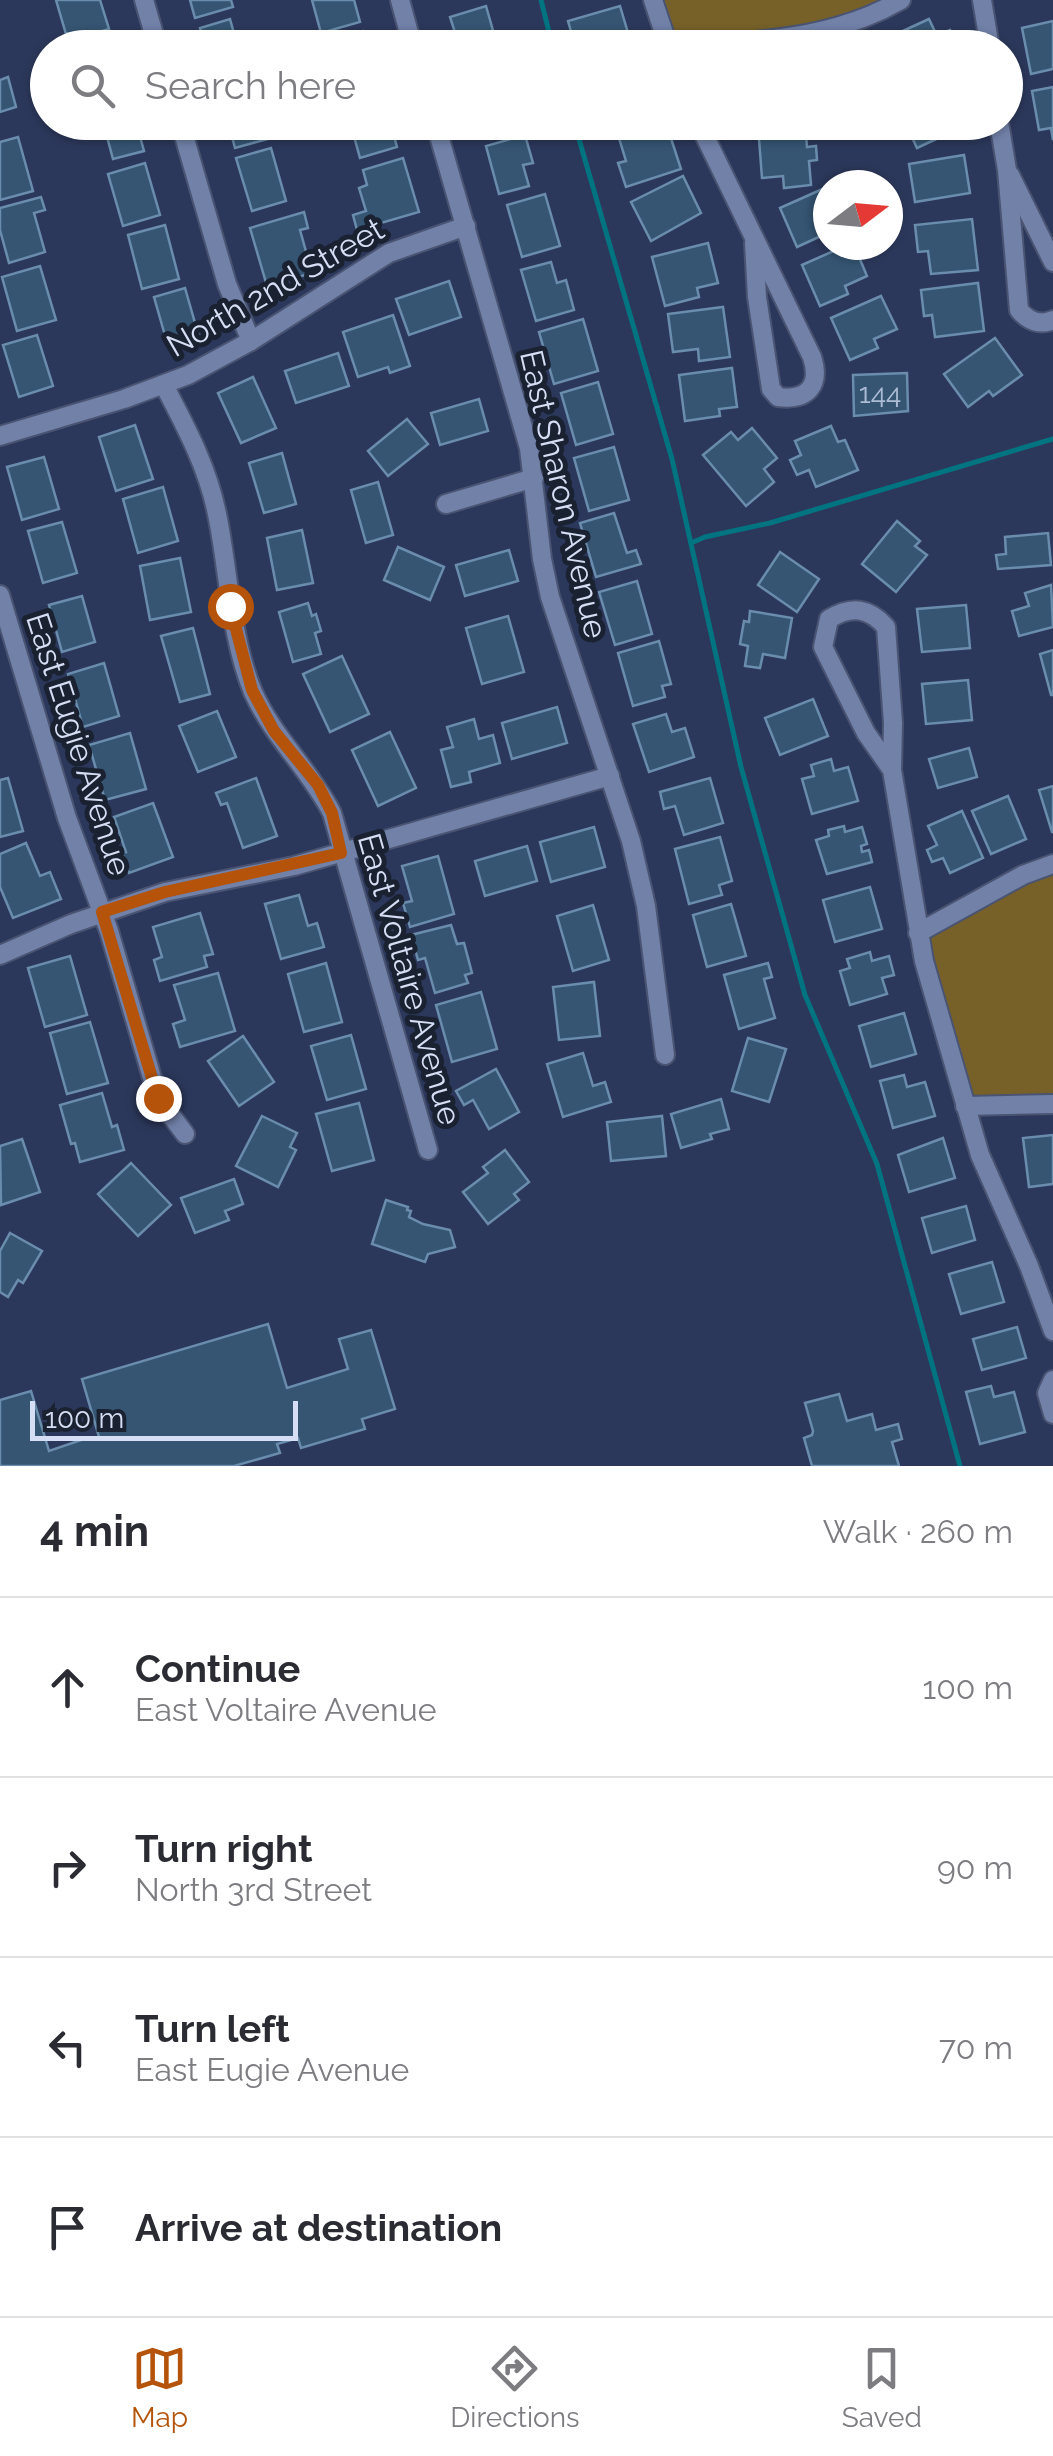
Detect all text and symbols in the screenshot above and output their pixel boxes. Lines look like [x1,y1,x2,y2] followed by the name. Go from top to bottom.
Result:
[30,30,1023,140] search box
[65,58,120,113] icon: search
[145,63,356,108] text: Search here
[813,170,903,260] north arrow
[160,210,390,364] street label: North 2nd Street
[513,346,615,642] street label: East Sharon Avenue
[859,377,901,410] house number: 144
[208,584,254,630] route start
[19,608,139,880] street label: East Eugie Avenue
[351,829,469,1129] street label: East Voltaire Avenue
[136,1076,182,1122] route end
[30,1396,298,1440] scale bar
[45,1402,124,1435] text: 100 m
[40,1507,149,1556] text: 4 min
[823,1513,1013,1550] text: Walk · 260 m
[135,1646,300,1691] text: Continue
[40,1660,95,1715] icon: ahead
[923,1669,1013,1706] text: 100 m
[135,1691,437,1728] text: East Voltaire Avenue
[135,1826,312,1871] text: Turn right
[40,1840,95,1895] icon: right
[937,1849,1013,1886] text: 90 m
[135,1871,372,1908] text: North 3rd Street
[135,2006,290,2051] text: Turn left
[40,2020,95,2075] icon: left
[939,2029,1013,2066] text: 70 m
[135,2051,409,2088] text: East Eugie Avenue
[40,2200,95,2255] icon: arrive
[135,2205,502,2250] text: Arrive at destination
[131,2341,188,2434] tab: Map
[450,2341,580,2434] tab: Directions
[842,2341,922,2434] tab: Saved

